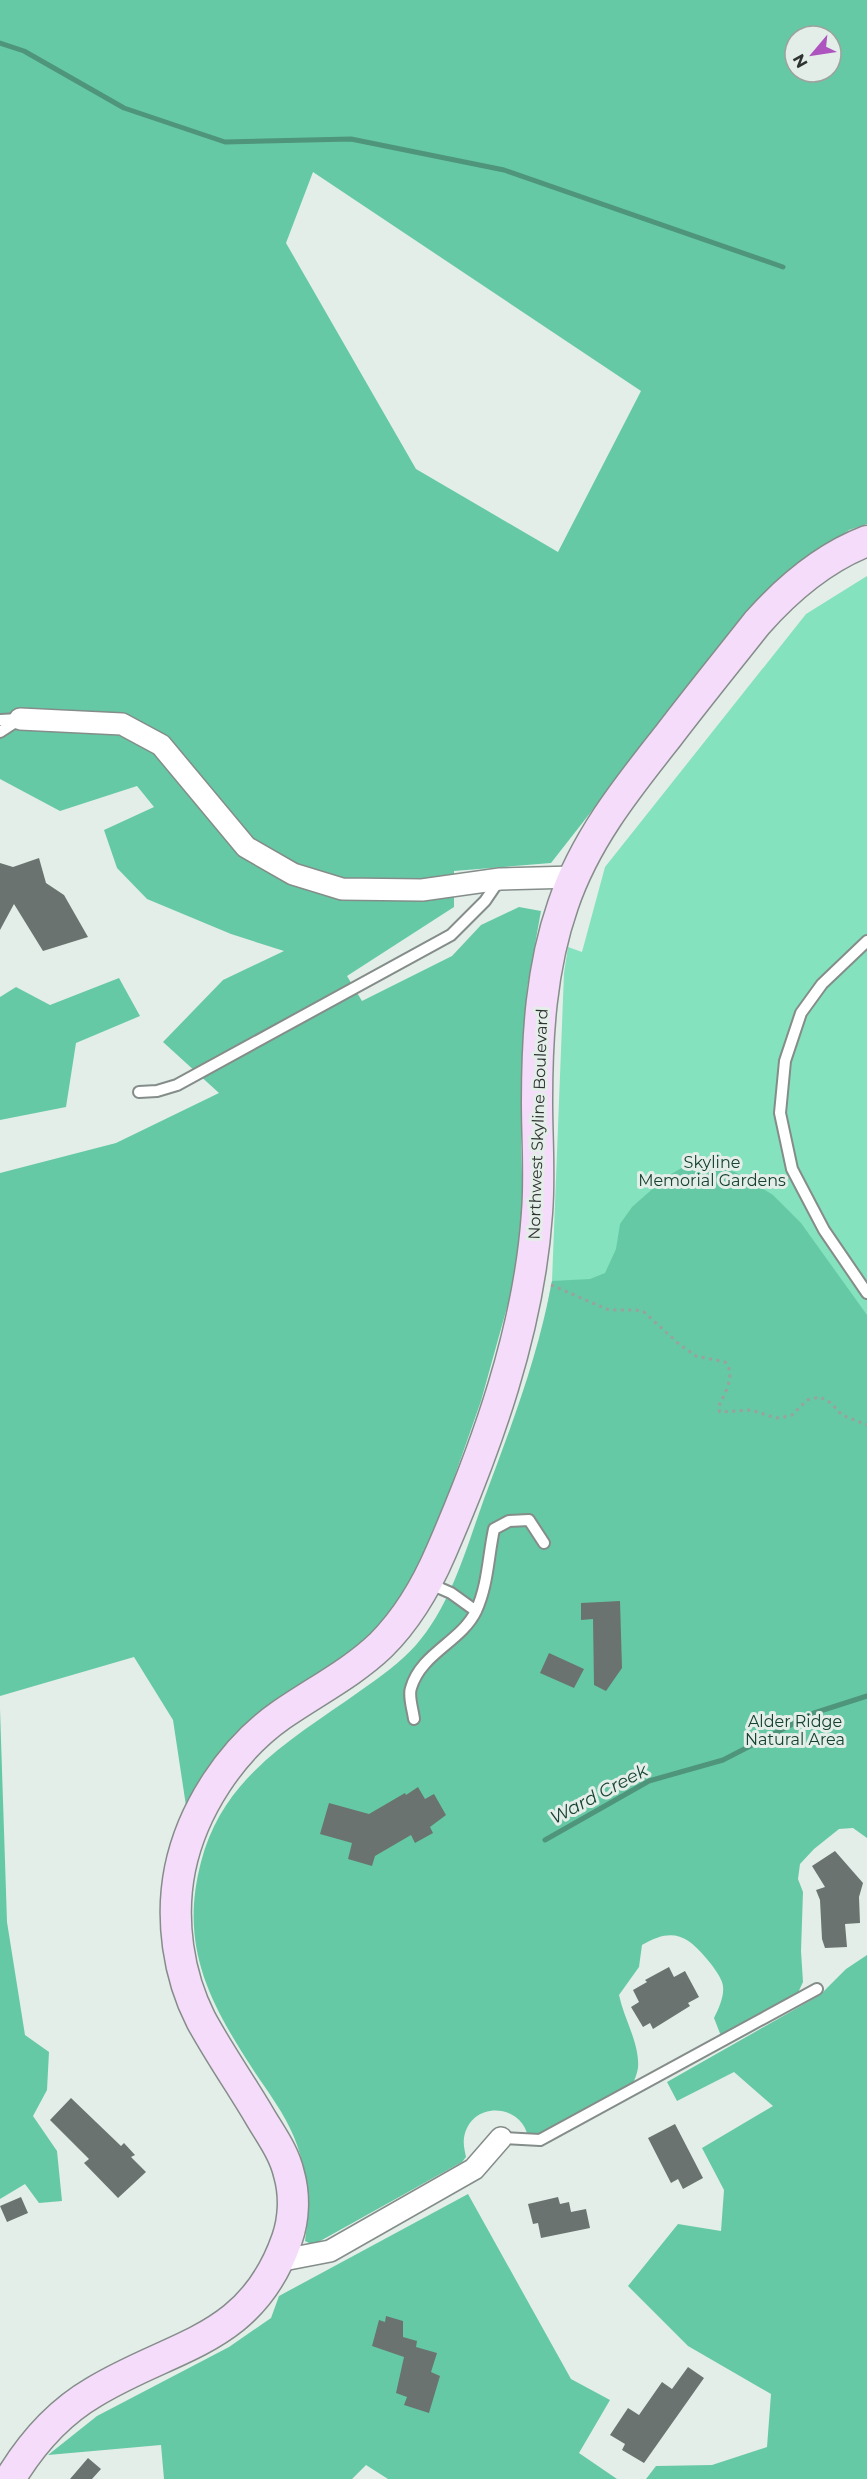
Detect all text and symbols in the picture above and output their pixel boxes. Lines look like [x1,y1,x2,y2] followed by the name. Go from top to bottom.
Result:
[783,24,843,84] north arrow
[789,51,812,71] text: N
[524,1008,552,1240] street label: Northwest Skyline Boulevard
[638,1153,786,1190] park label: Skyline Memorial Gardens
[745,1712,845,1749] park label: Alder Ridge Natural Area
[547,1759,653,1829] water label: Ward Creek

